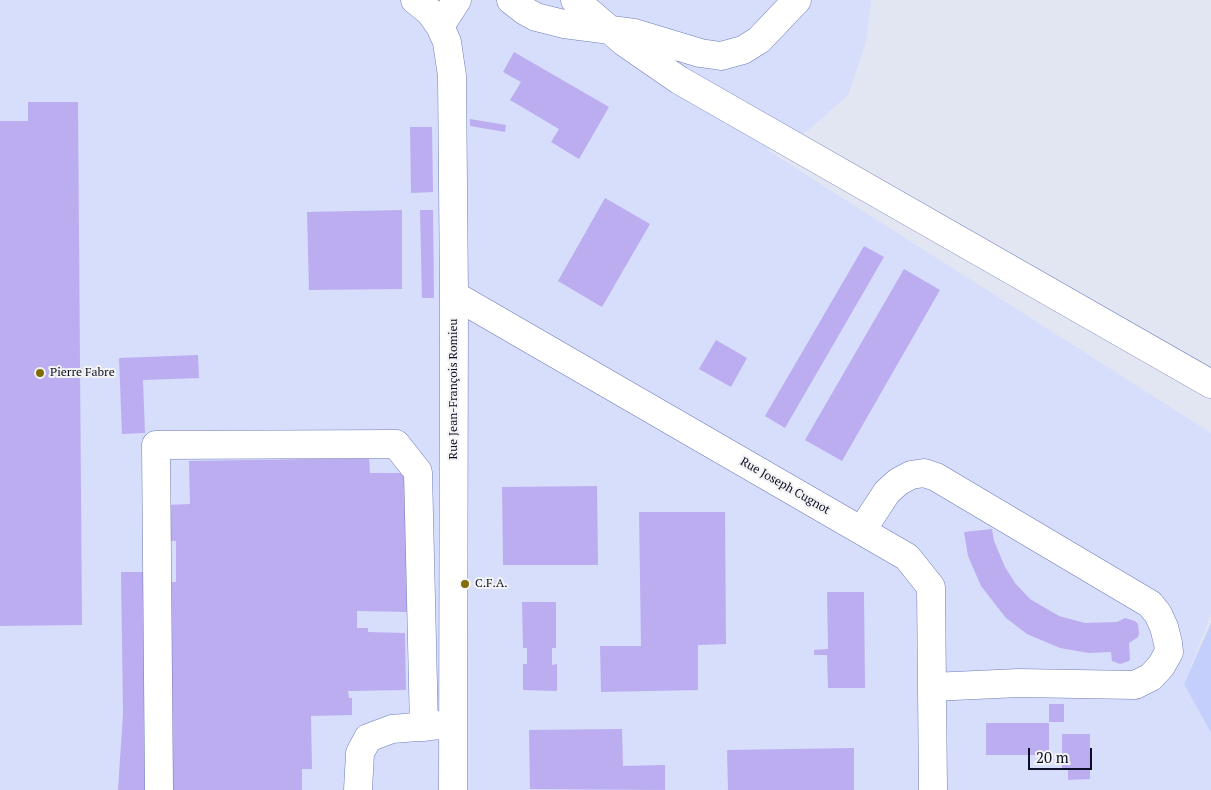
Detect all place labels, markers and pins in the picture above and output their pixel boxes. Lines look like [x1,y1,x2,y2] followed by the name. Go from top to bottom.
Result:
[50,366,115,380] place label: Pierre Fabre
[34,367,46,379] marker: Pierre Fabre
[475,577,507,591] place label: C.F.A.
[459,578,471,590] marker: C.F.A.

